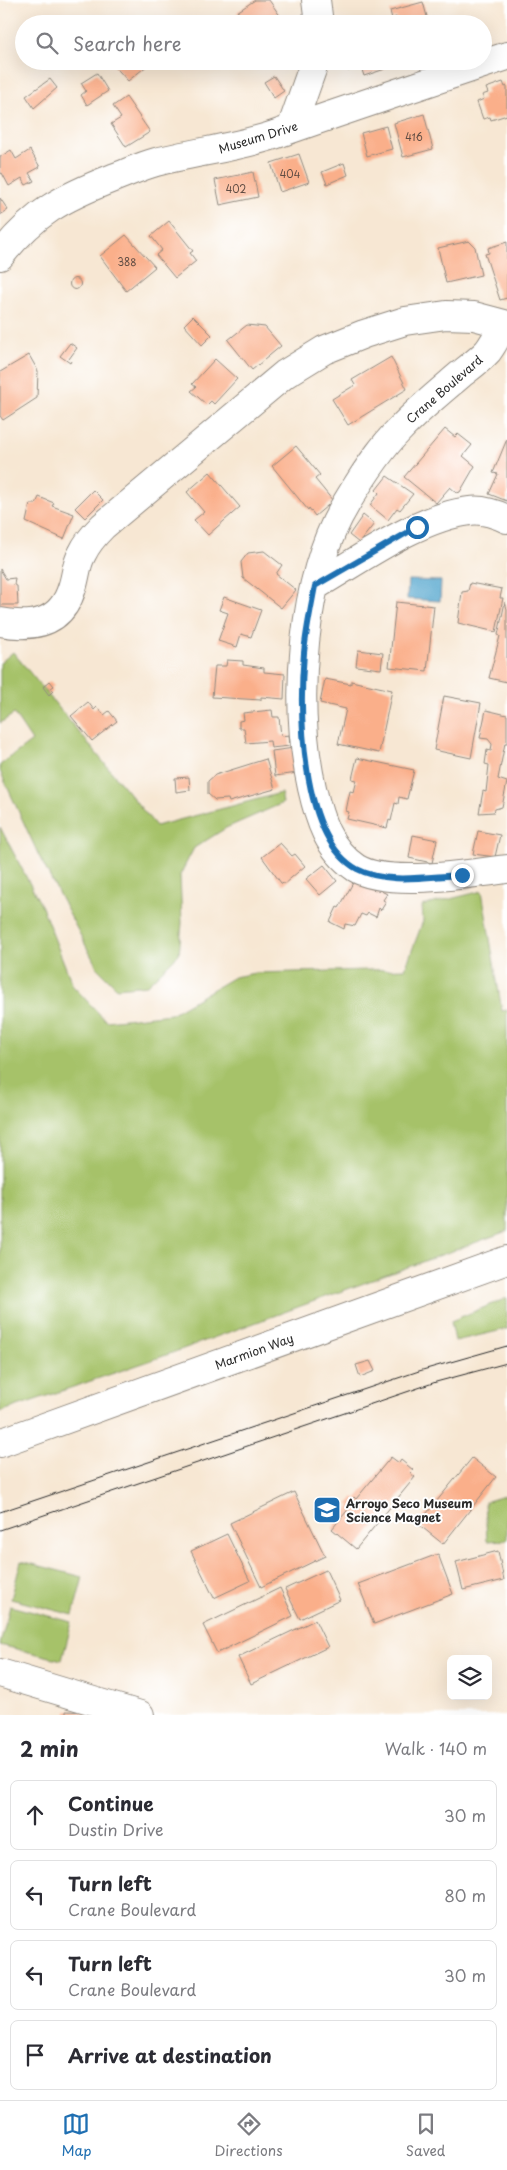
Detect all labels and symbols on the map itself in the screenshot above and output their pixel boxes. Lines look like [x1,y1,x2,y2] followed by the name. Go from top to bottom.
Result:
[216,116,300,158] street label: Museum Drive
[405,129,423,144] house number: 416
[280,166,301,181] house number: 404
[226,181,246,196] house number: 402
[117,254,137,269] house number: 388
[402,350,487,427] street label: Crane Boulevard
[406,516,429,539] route start
[451,864,474,887] route end
[212,1328,296,1374] street label: Marmion Way
[345,1494,472,1526] place label: Arroyo Seco Museum Science Magnet
[312,1495,342,1525] school or university icon: Arroyo Seco Museum Science Magnet

